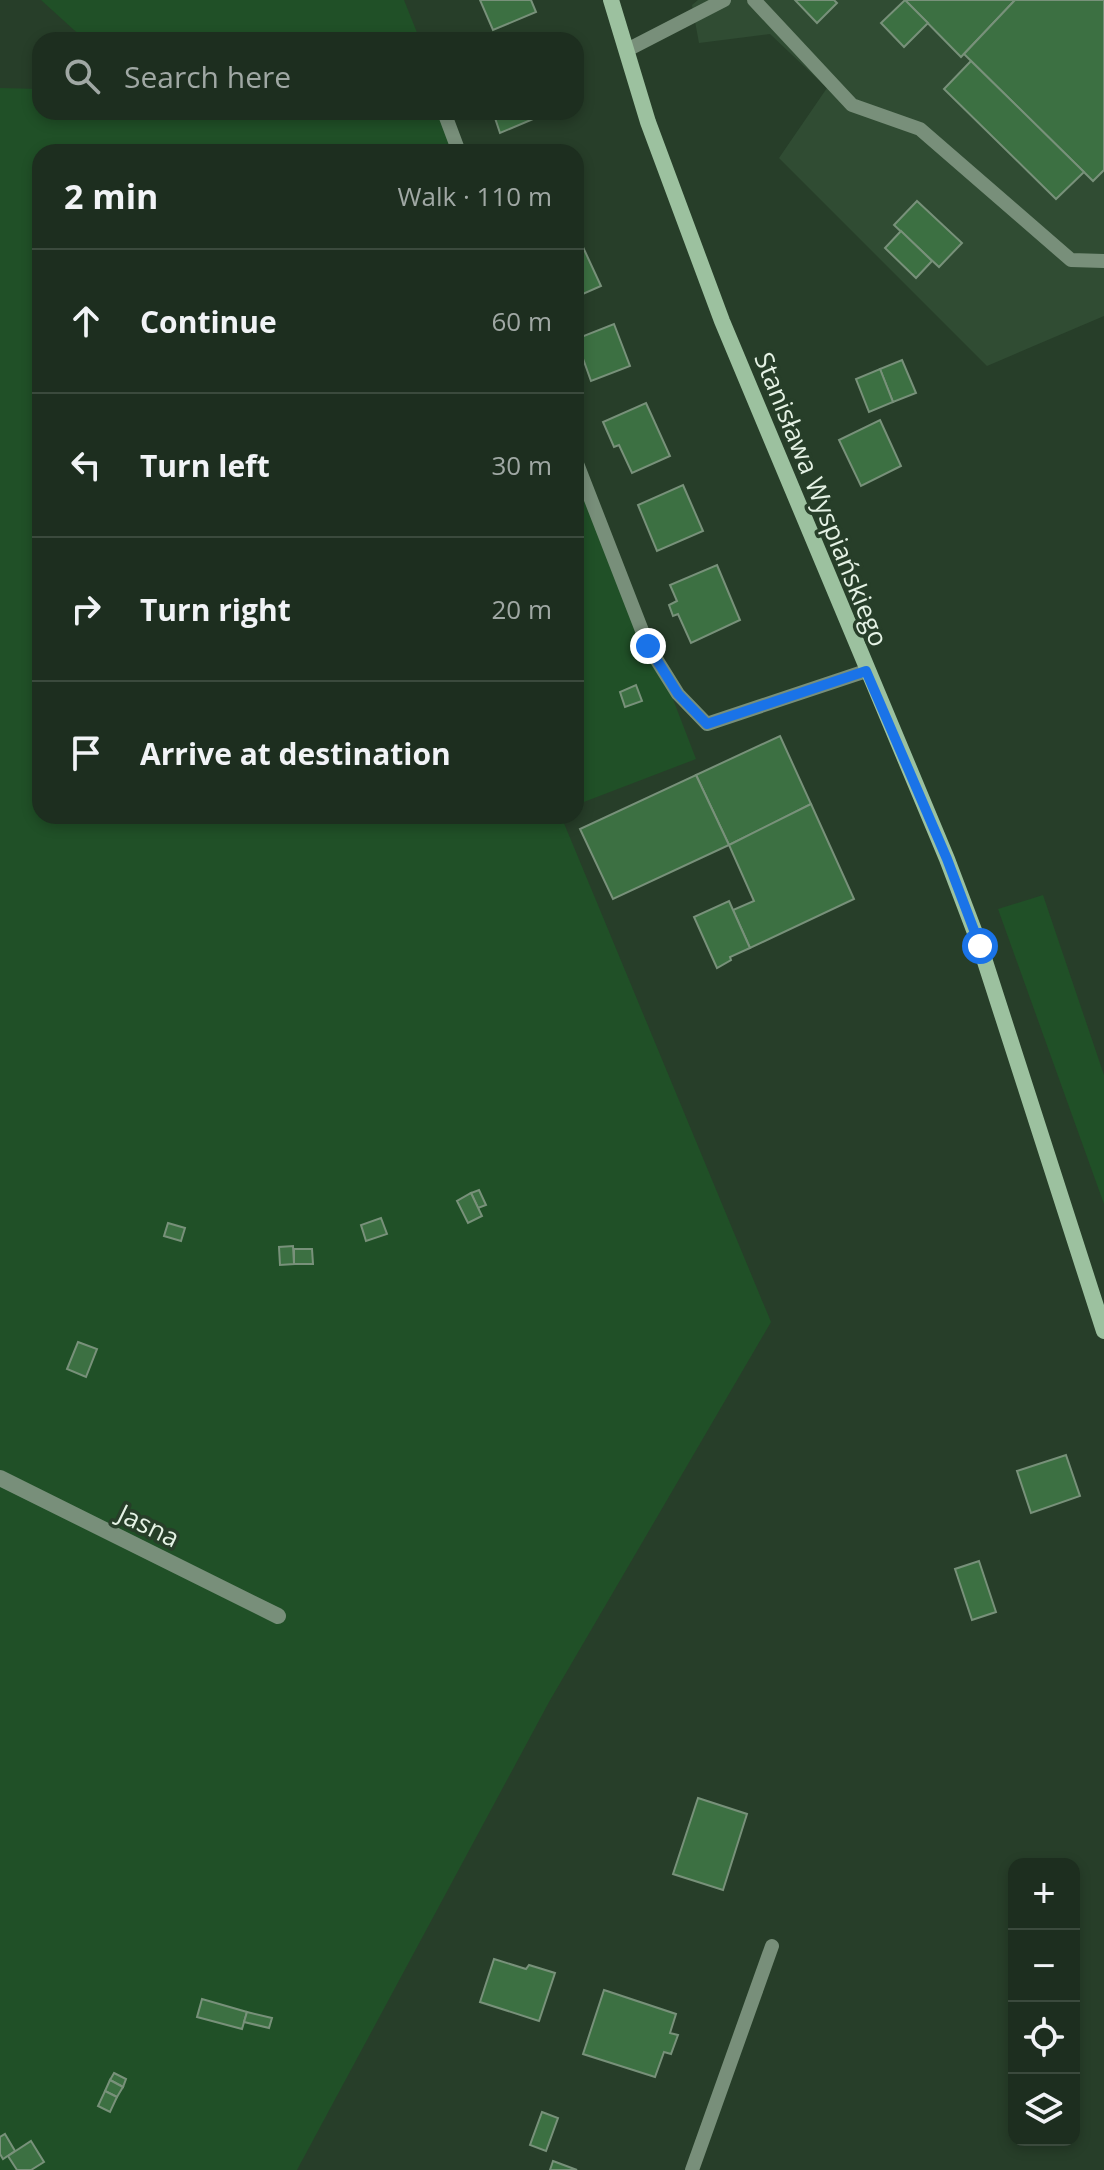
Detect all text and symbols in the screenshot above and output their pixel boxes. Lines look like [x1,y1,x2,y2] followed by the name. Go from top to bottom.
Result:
[32,32,584,120] search box
[60,54,104,98] icon: search
[124,56,291,97] text: Search here
[64,173,158,219] text: 2 min
[398,178,552,214] text: Walk · 110 m
[64,299,108,343] icon: ahead
[140,301,277,342] text: Continue
[491,303,552,339] text: 60 m
[746,346,898,652] street label: Stanisława Wyspiańskiego
[64,443,108,487] icon: left
[140,445,270,486] text: Turn left
[491,447,552,483] text: 30 m
[64,587,108,631] icon: right
[140,589,291,630] text: Turn right
[491,591,552,627] text: 20 m
[630,628,666,664] route end
[64,731,108,775] icon: arrive
[140,733,451,774] text: Arrive at destination
[962,928,998,964] route start
[110,1493,186,1555] street label: Jasna
[1008,1858,1080,2146] map controls
[1008,1858,1080,1930] button: +
[1008,1930,1080,2002] button: −
[1008,2002,1080,2074] button: locate
[1008,2074,1080,2146] button: layers

